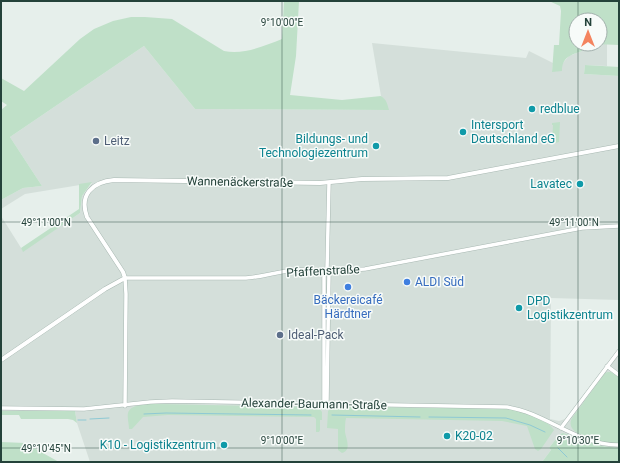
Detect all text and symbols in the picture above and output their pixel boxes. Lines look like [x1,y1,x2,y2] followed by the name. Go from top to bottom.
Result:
[568,12,608,52] north arrow
[584,16,592,29] text: N
[261,17,304,28] text: 9°10'00"E
[540,102,580,116] place label: redblue
[527,104,537,114] marker: redblue
[471,118,555,146] place label: Intersport Deutschland eG
[458,127,468,137] marker: Intersport Deutschland eG
[259,132,368,160] place label: Bildungs- und Technologiezentrum
[104,134,130,148] place label: Leitz
[91,136,101,146] marker: Leitz
[371,141,381,151] marker: Bildungs- und Technologiezentrum
[187,174,293,190] street label: Wannenäckerstraße
[530,177,572,191] place label: Lavatec
[575,179,585,189] marker: Lavatec
[21,217,71,228] text: 49°11'00"N
[549,217,599,228] text: 49°11'00"N
[286,262,360,280] street label: Pfaffenstraße
[415,275,464,289] place label: ALDI Süd
[402,277,412,287] marker: ALDI Süd
[343,282,353,292] marker: Bäckereicafé Härdtner
[313,293,383,321] place label: Bäckereicafé Härdtner
[527,294,613,322] place label: DPD Logistikzentrum
[514,303,524,313] marker: DPD Logistikzentrum
[288,328,344,342] place label: Ideal-Pack
[275,330,285,340] marker: Ideal-Pack
[241,396,387,412] street label: Alexander-Baumann-Straße
[455,429,493,443] place label: K20-02
[442,431,452,441] marker: K20-02
[261,435,304,446] text: 9°10'00"E
[557,435,600,446] text: 9°10'30"E
[100,438,216,452] place label: K10 - Logistikzentrum
[219,440,229,450] marker: K10 - Logistikzentrum
[21,443,71,454] text: 49°10'45"N

